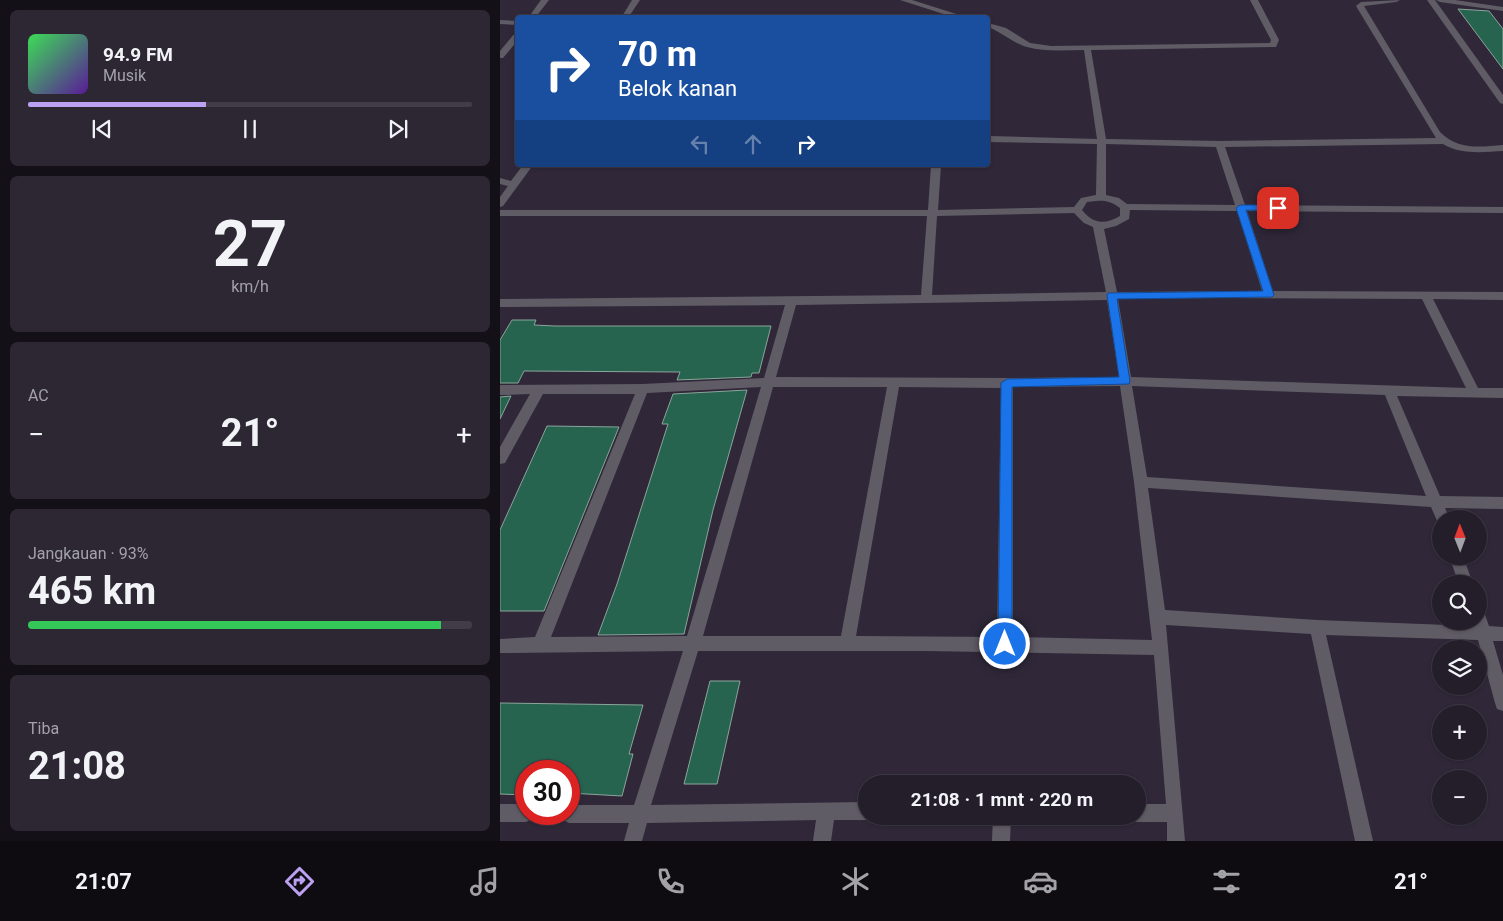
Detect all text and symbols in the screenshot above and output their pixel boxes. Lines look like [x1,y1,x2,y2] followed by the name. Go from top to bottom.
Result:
[618,34,697,75] text: 70 m
[535,35,600,100] icon: right
[103,43,173,66] text: 94.9 FM
[103,66,146,85] text: Musik
[618,76,737,101] text: Belok kanan
[88,115,116,143] icon: previous
[236,115,264,143] icon: pause
[384,115,412,143] icon: next
[686,130,714,158] icon: left
[739,130,767,158] icon: ahead
[792,130,820,158] icon: right
[1257,187,1299,229] pin
[1264,194,1292,222] icon: arrive
[213,206,287,282] text: 27
[231,277,269,296] text: km/h
[28,386,49,405] text: AC
[221,411,279,455] text: 21°
[28,418,44,451] text: −
[456,418,472,451] text: +
[1432,510,1488,565] north arrow
[1432,510,1487,825] map controls
[28,544,148,563] text: Jangkauan · 93%
[28,569,156,613] text: 465 km
[1432,575,1487,630] button: search
[978,617,1030,669] position arrow
[1432,640,1487,695] button: layers
[1432,705,1487,760] button: +
[28,719,59,738] text: Tiba
[28,744,126,788] text: 21:08
[515,760,580,825] speed limit sign: 30
[1432,770,1487,825] button: −
[911,788,1093,811] text: 21:08 · 1 mnt · 220 m
[282,864,317,899] icon: directions
[467,864,502,899] icon: music
[653,864,688,899] icon: phone
[838,864,873,899] icon: climate
[1023,864,1058,899] icon: car
[1209,864,1244,899] icon: filters
[75,869,132,894] text: 21:07
[1394,869,1428,894] text: 21°

